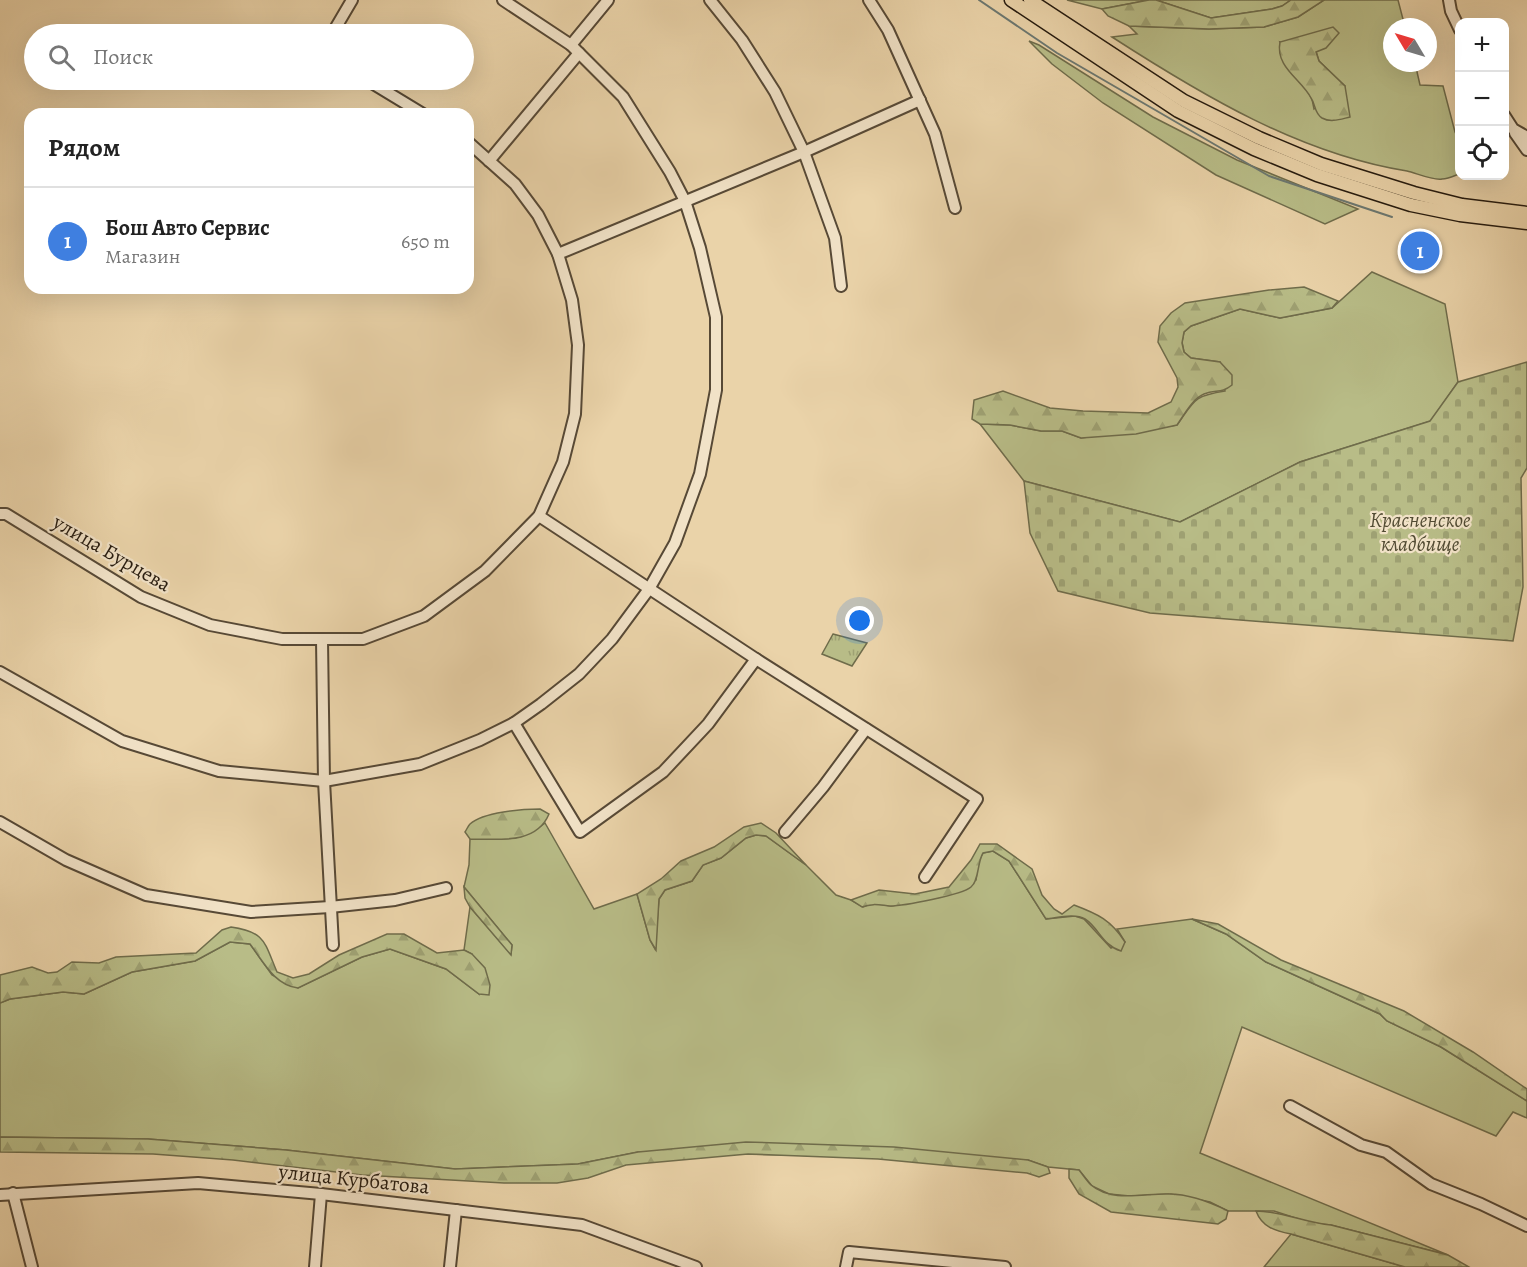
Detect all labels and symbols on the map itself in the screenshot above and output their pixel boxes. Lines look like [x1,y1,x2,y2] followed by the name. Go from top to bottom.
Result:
[1383,18,1437,72] north arrow
[1400,228,1440,274] pin: 1
[1369,506,1471,558] park label: Красненское кладбище
[47,507,176,598] street label: улица Бурцева
[845,606,874,635] your location
[276,1157,431,1201] street label: улица Курбатова

